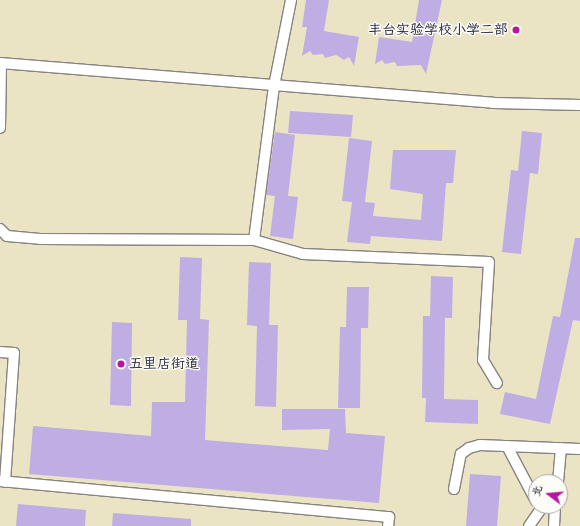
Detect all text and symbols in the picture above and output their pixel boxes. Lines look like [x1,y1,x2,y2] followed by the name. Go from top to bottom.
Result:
[368,22,508,38] place label: 丰台实验学校小学二部
[511,25,521,35] marker: 丰台实验学校小学二部
[129,356,199,372] place label: 五里店街道
[116,359,126,369] marker: 五里店街道
[528,474,568,514] north arrow
[529,484,545,498] text: 北

